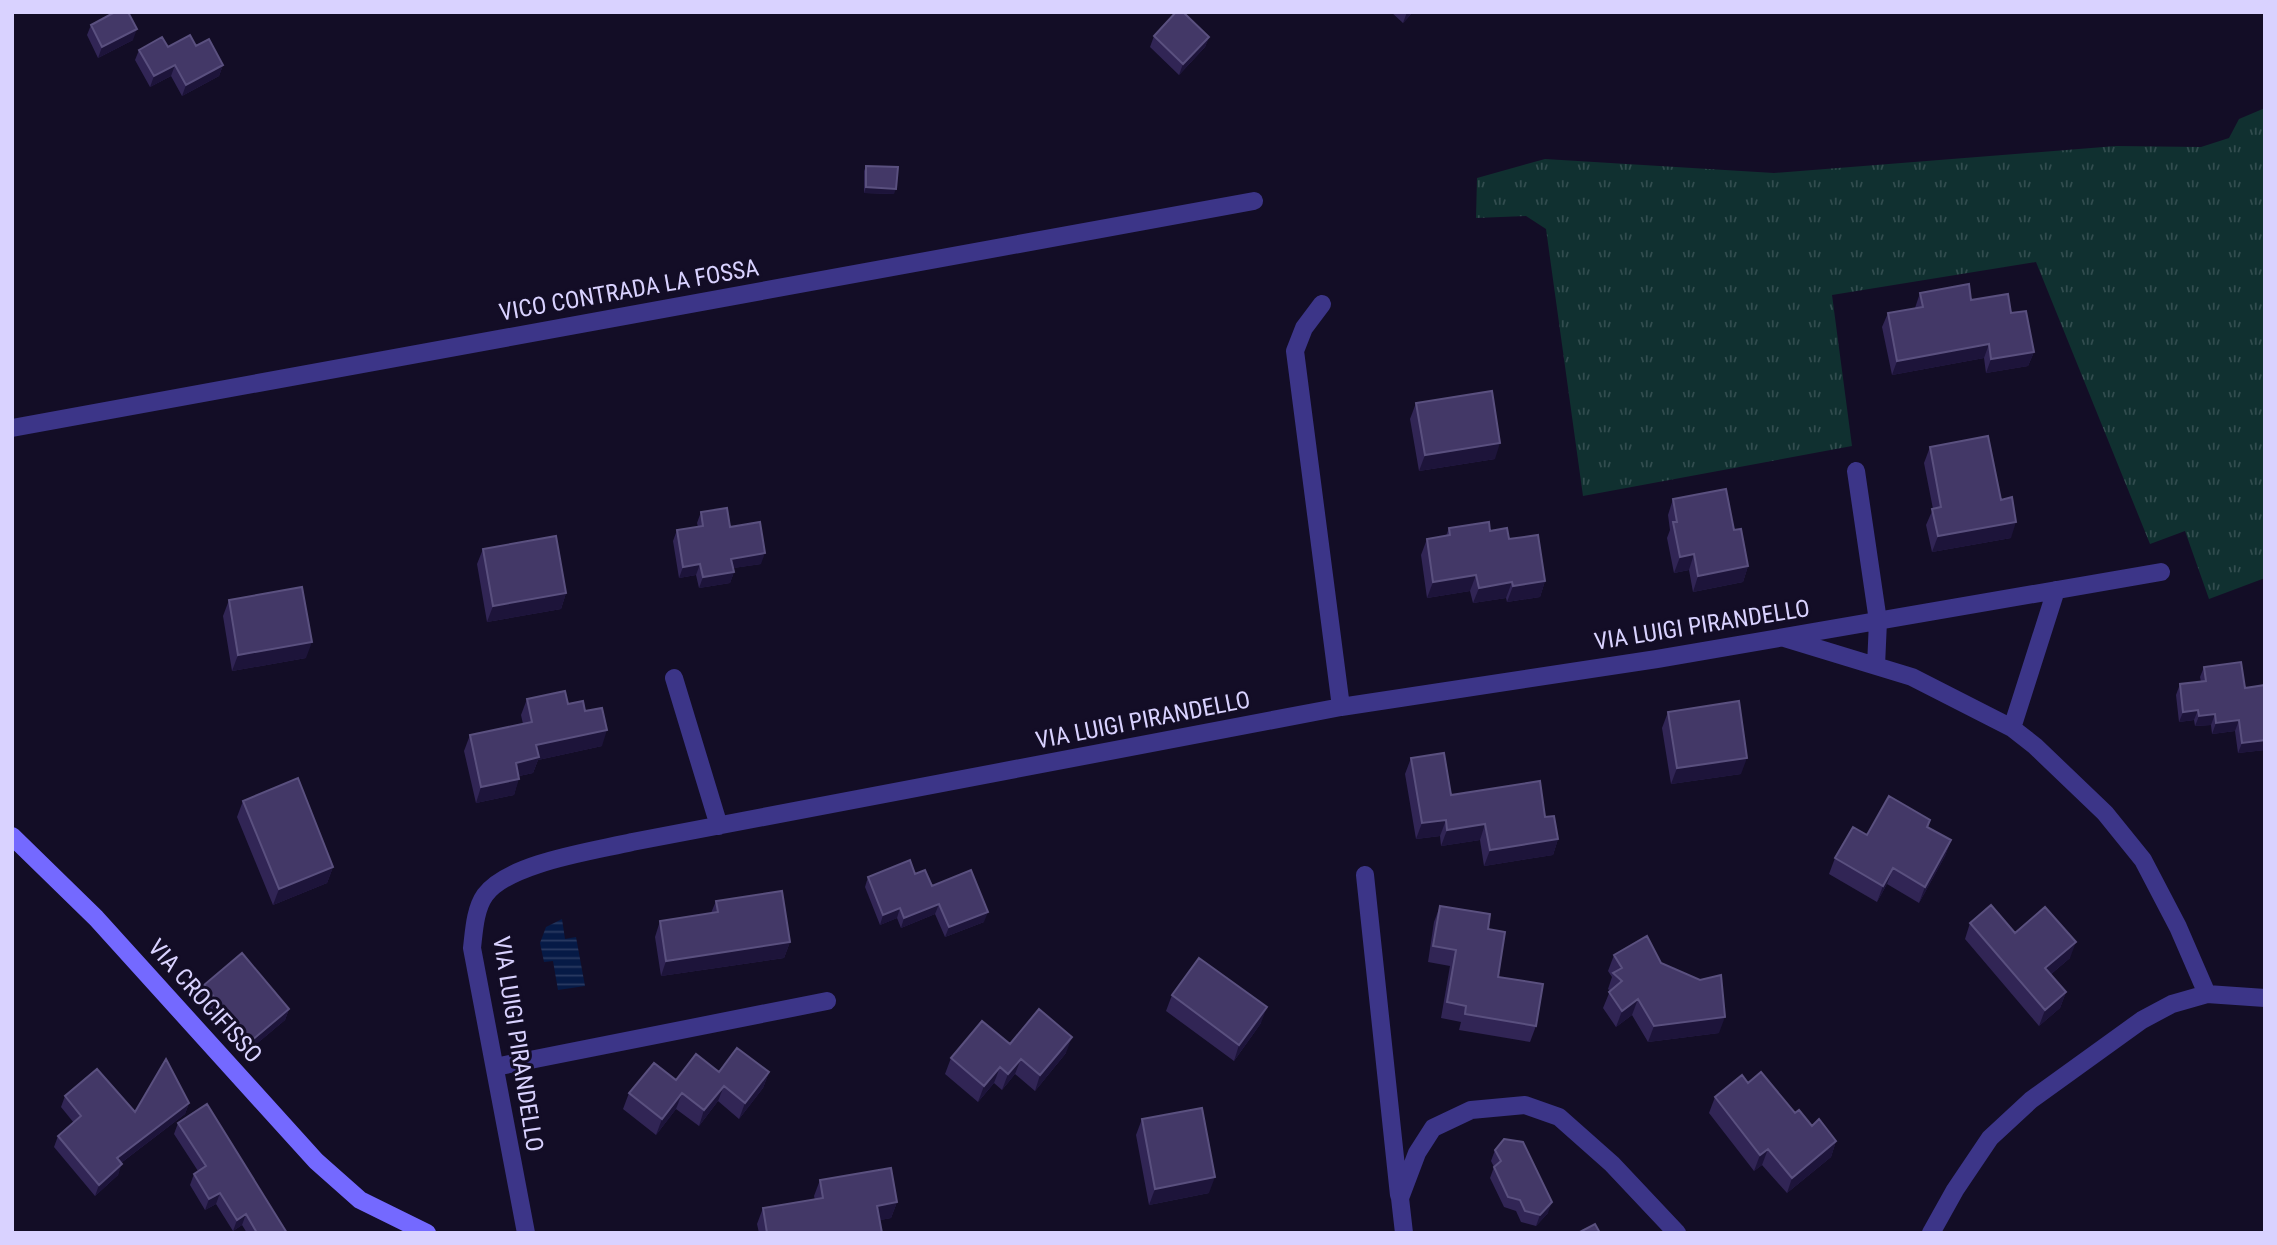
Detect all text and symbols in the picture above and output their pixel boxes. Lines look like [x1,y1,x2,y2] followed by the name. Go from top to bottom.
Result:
[497,253,761,327] street label: VICO CONTRADA LA FOSSA
[1592,594,1812,656] street label: VIA LUIGI PIRANDELLO
[1033,685,1253,755] street label: VIA LUIGI PIRANDELLO
[142,934,268,1068] street label: VIA CROCIFISSO
[487,934,549,1154] street label: VIA LUIGI PIRANDELLO

